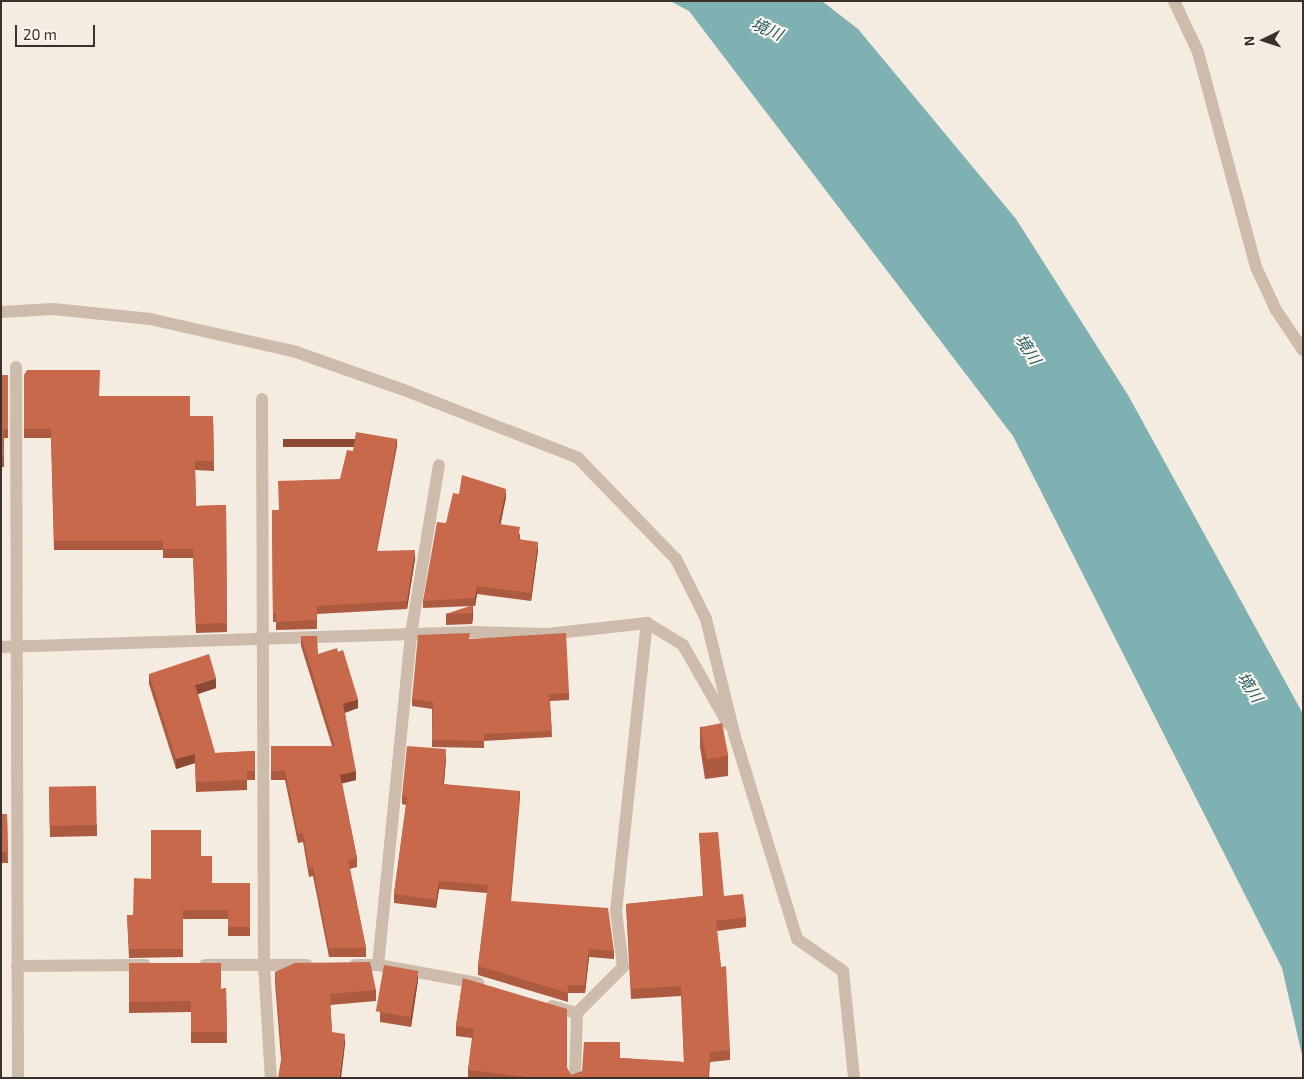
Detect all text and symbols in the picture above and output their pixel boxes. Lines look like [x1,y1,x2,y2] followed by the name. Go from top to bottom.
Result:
[748,14,786,44] water label: 境川
[18,15,98,47] scale bar
[1239,15,1289,65] north arrow
[23,25,57,43] text: 20 m
[1240,35,1257,47] text: N
[1011,330,1045,368] water label: 境川
[1233,668,1267,706] water label: 境川

